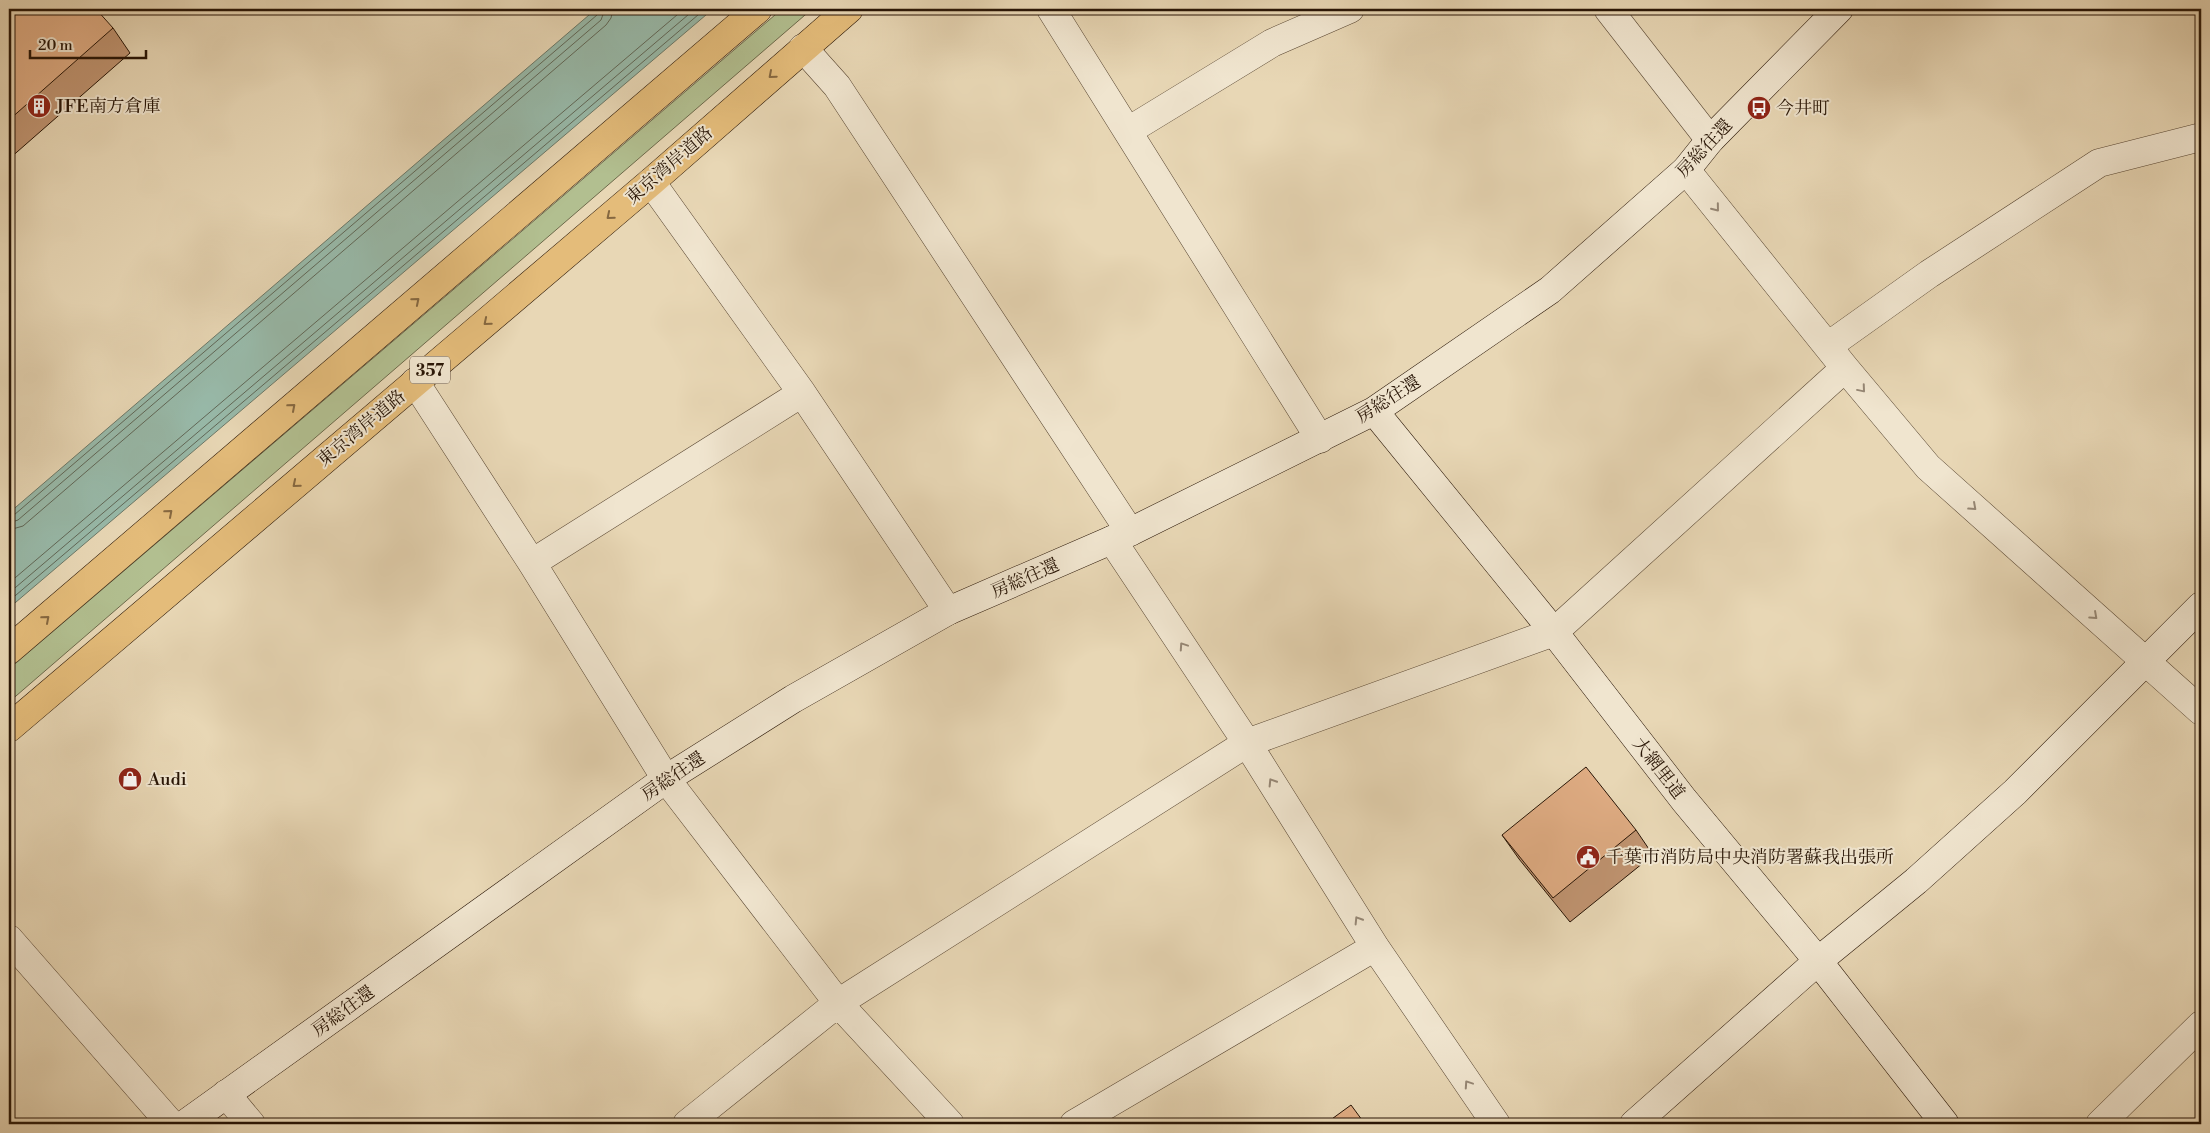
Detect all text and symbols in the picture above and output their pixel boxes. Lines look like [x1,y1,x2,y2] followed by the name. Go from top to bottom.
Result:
[30,28,146,60] scale bar
[38,36,73,55] text: 20 m
[769,69,778,78] one-way arrow
[26,93,52,119] building icon: JFE南方倉庫
[55,95,161,118] place label: JFE南方倉庫
[1746,95,1772,121] bus stop icon: 今井町
[1776,97,1830,120] place label: 今井町
[1671,114,1737,183] street label: 房総往還
[621,121,718,209] street label: 東京湾岸道路
[1711,202,1719,211] one-way arrow
[607,211,616,220] one-way arrow
[410,298,419,307] one-way arrow
[483,316,492,325] one-way arrow
[410,356,450,384] road number: 357
[1352,371,1425,428] street label: 房総往還
[1857,383,1865,392] one-way arrow
[313,385,410,472] street label: 東京湾岸道路
[286,404,295,412] one-way arrow
[293,478,302,486] one-way arrow
[1968,502,1977,511] one-way arrow
[163,509,172,518] one-way arrow
[988,553,1063,604] street label: 房総往還
[2088,611,2097,620] one-way arrow
[40,615,49,624] one-way arrow
[1180,643,1189,652] one-way arrow
[1627,733,1690,804] street label: 大網里道
[637,747,710,806] street label: 房総往還
[117,766,143,792] shop icon: Audi
[147,768,187,791] place label: Audi
[1268,779,1278,788] one-way arrow
[1575,844,1601,870] public building icon: 千葉市消防局中央消防署蘇我出張所
[1606,846,1894,869] place label: 千葉市消防局中央消防署蘇我出張所
[1354,917,1364,926] one-way arrow
[307,981,379,1042] street label: 房総往還
[1465,1080,1474,1090] one-way arrow

